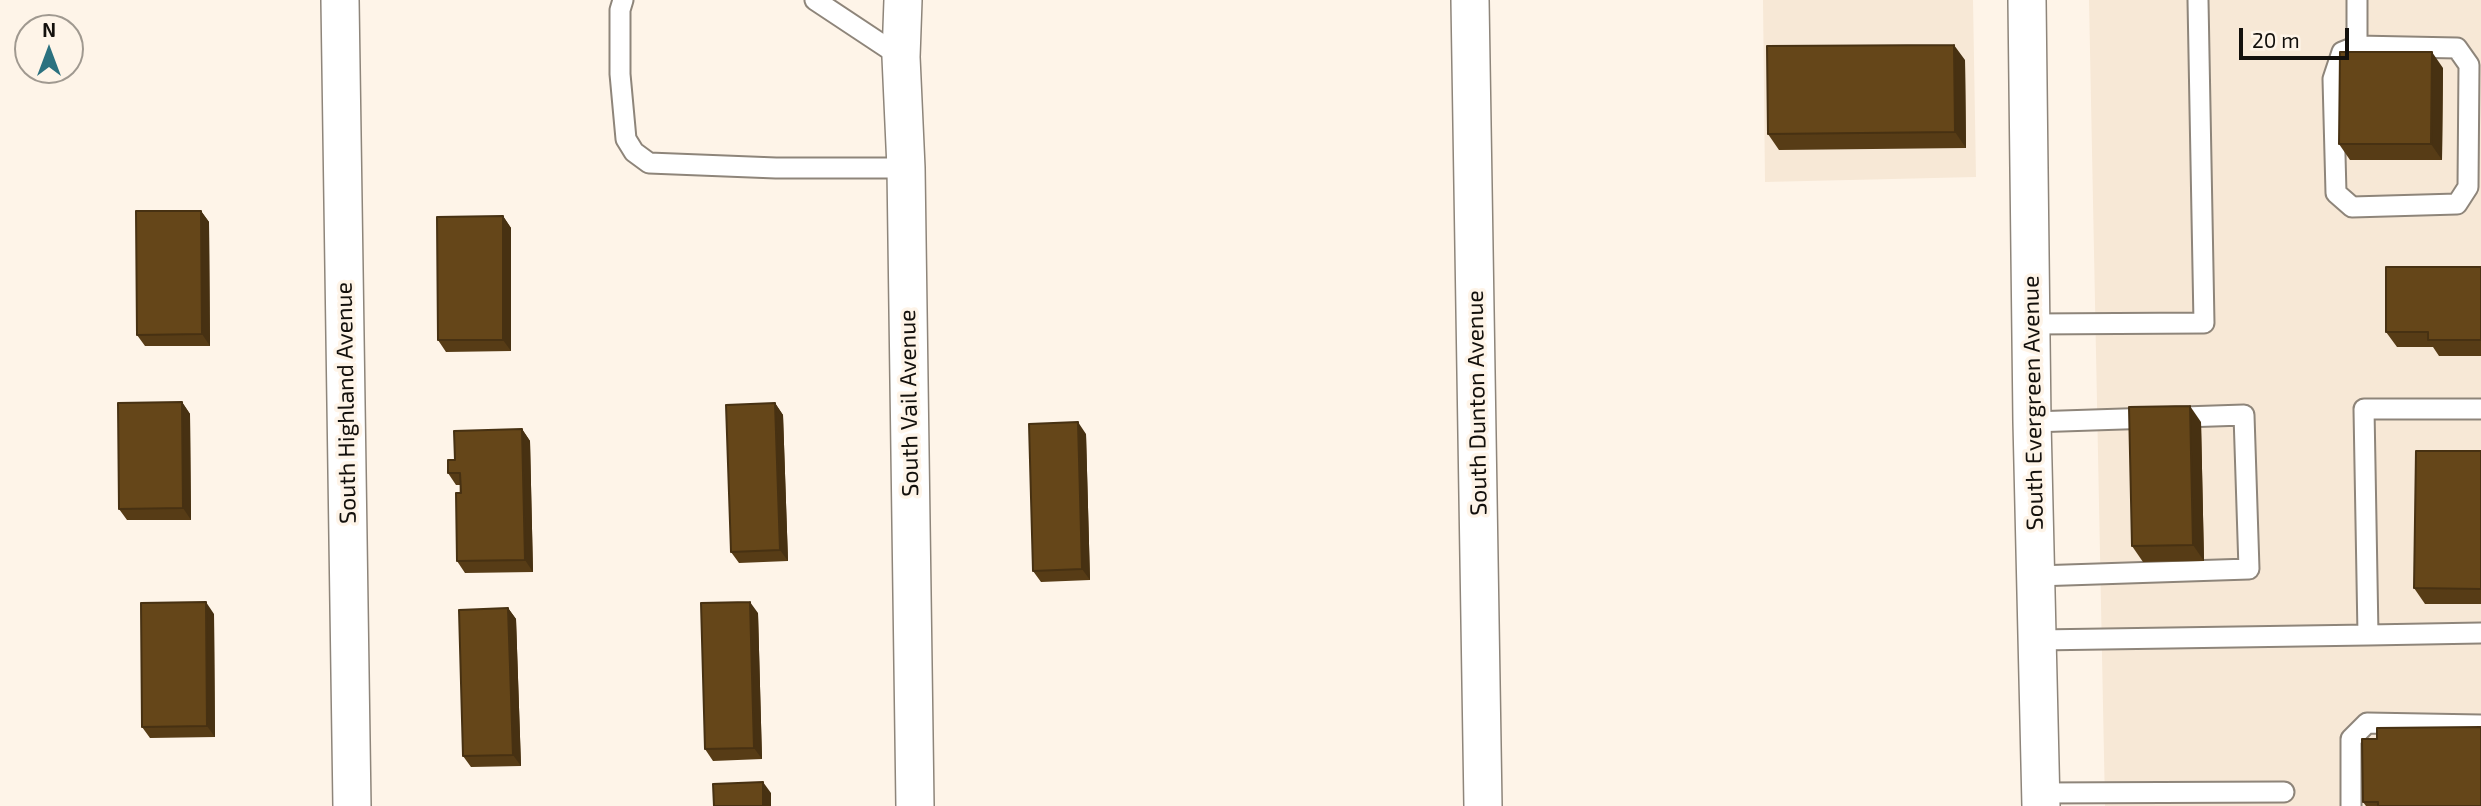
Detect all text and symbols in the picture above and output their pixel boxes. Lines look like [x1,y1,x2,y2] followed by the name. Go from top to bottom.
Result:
[14,14,84,84] north arrow
[2243,14,2353,58] scale bar
[42,18,56,41] text: N
[2252,27,2300,52] text: 20 m
[2017,275,2049,531] street label: South Evergreen Avenue
[330,282,362,524] street label: South Highland Avenue
[1461,290,1493,516] street label: South Dunton Avenue
[894,309,924,497] street label: South Vail Avenue

